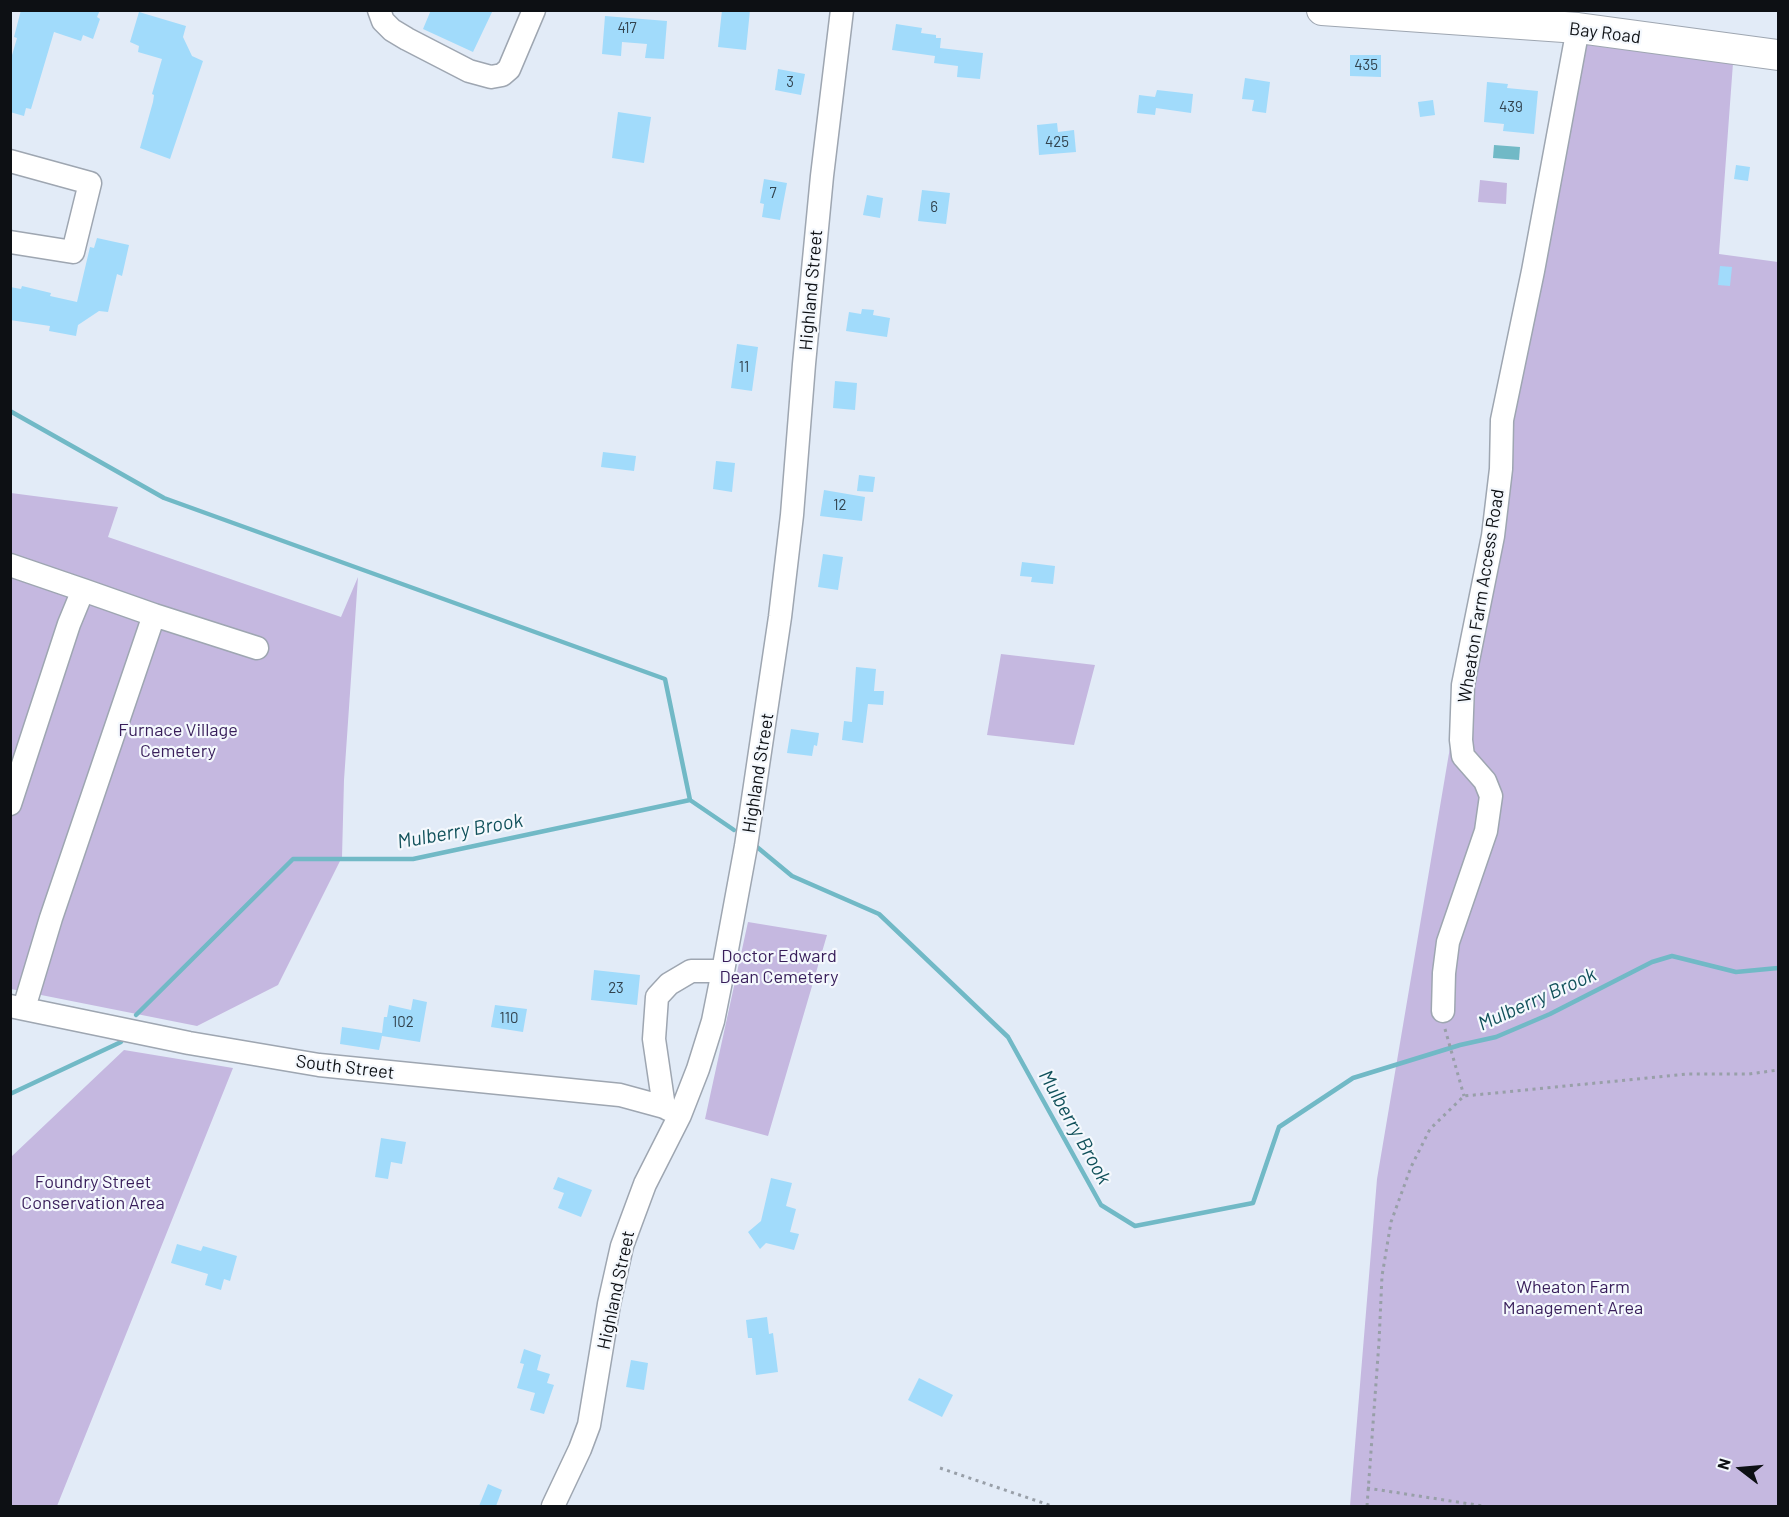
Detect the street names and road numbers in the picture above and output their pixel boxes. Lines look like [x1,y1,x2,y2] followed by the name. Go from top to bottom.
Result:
[1568,18,1642,48] street label: Bay Road
[795,229,827,351] street label: Highland Street
[1453,487,1509,705] street label: Wheaton Farm Access Road
[738,711,778,835] street label: Highland Street
[295,1050,395,1084] street label: South Street
[593,1228,639,1352] street label: Highland Street

